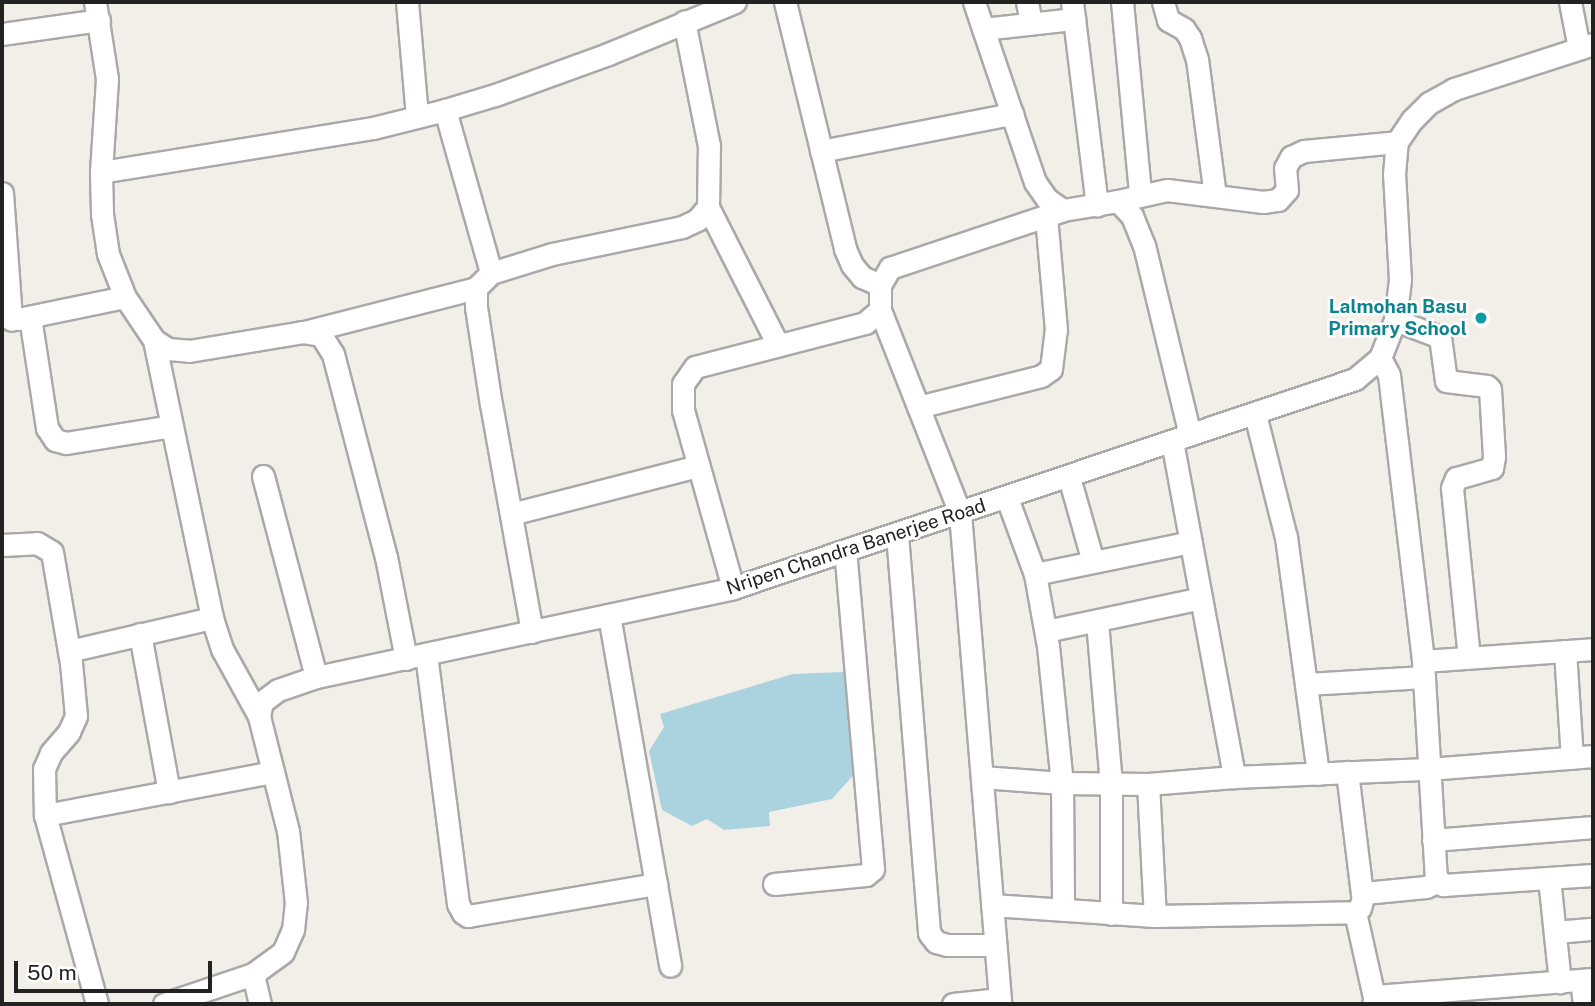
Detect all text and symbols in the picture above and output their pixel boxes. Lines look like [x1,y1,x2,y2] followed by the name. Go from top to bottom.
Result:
[1328,296,1467,340] place label: Lalmohan Basu Primary School
[1473,310,1489,326] marker: Lalmohan Basu Primary School
[723,494,989,600] street label: Nripen Chandra Banerjee Road
[18,946,215,990] scale bar
[27,960,77,985] text: 50 m

